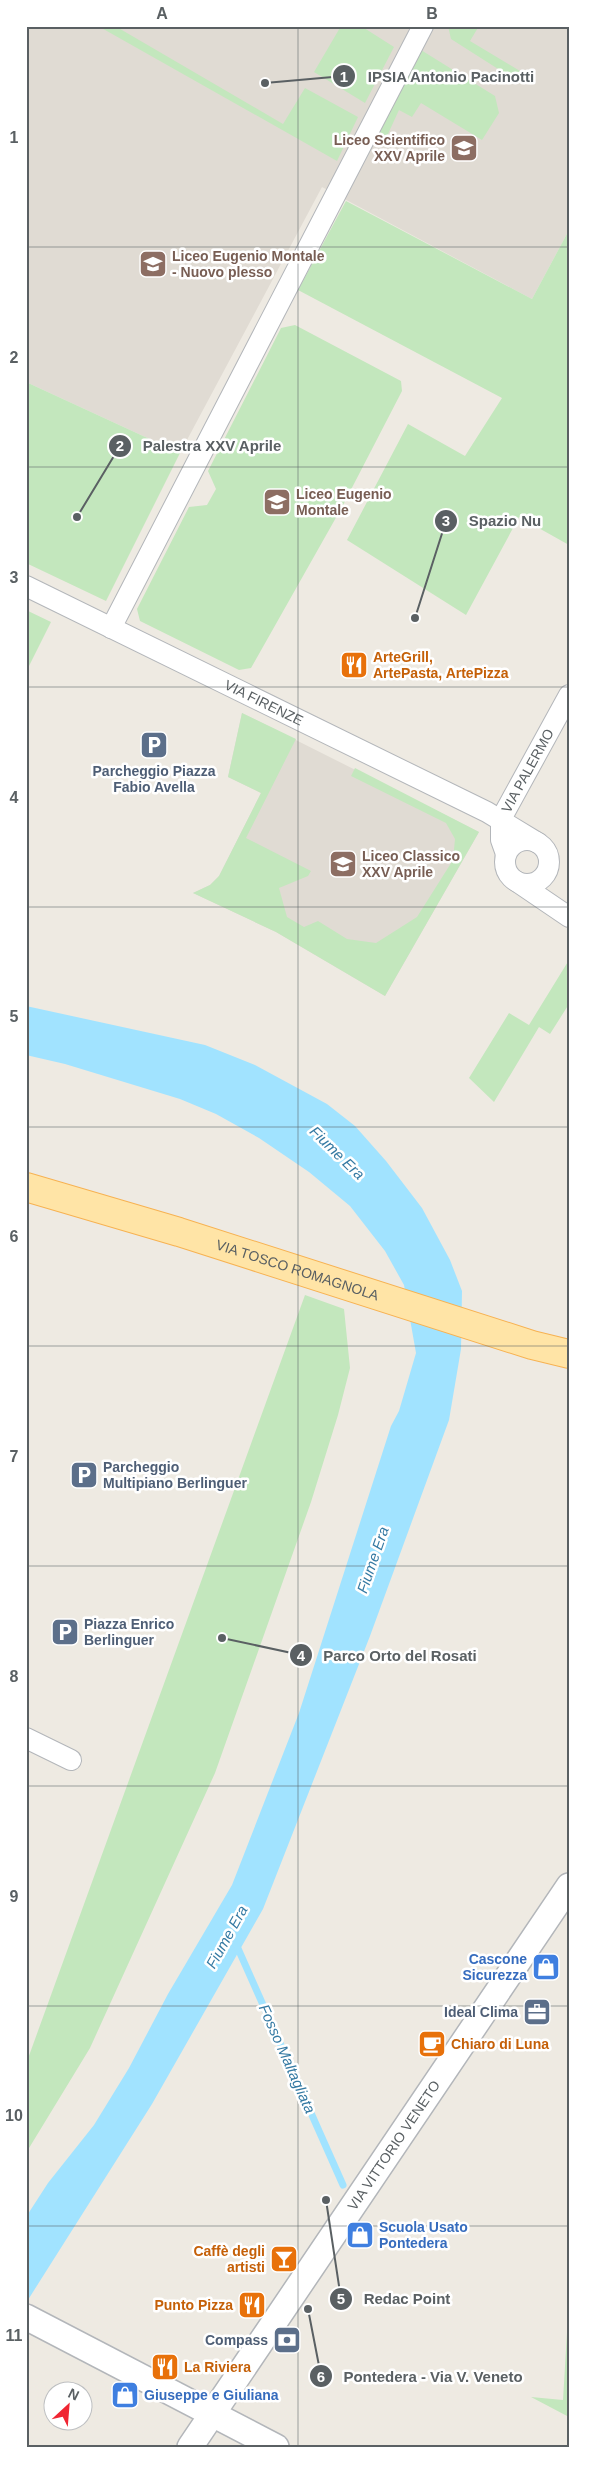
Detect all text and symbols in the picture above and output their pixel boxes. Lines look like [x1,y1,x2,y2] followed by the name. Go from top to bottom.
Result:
[156,5,168,22] text: A
[426,5,438,22] text: B
[332,61,544,91] callout: IPSIA Antonio Pacinotti
[340,68,348,85] text: 1
[368,68,534,85] text: IPSIA Antonio Pacinotti
[10,129,19,146] text: 1
[334,132,445,164] place label: Liceo Scientifico XXV Aprile
[449,133,479,163] school or university icon: Liceo Scientifico XXV Aprile
[172,248,325,280] place label: Liceo Eugenio Montale - Nuovo plesso
[138,249,168,279] school or university icon: Liceo Eugenio Montale - Nuovo plesso
[10,349,19,366] text: 2
[107,431,292,461] callout: Palestra XXV Aprile
[116,437,124,454] text: 2
[143,437,281,454] text: Palestra XXV Aprile
[296,486,392,518] place label: Liceo Eugenio Montale
[262,487,292,517] school or university icon: Liceo Eugenio Montale
[433,506,551,536] callout: Spazio Nu
[442,512,450,529] text: 3
[469,512,541,529] text: Spazio Nu
[10,569,19,586] text: 3
[373,649,509,681] place label: ArteGrill, ArtePasta, ArtePizza
[339,650,369,680] restaurant icon: ArteGrill, ArtePasta, ArtePizza
[222,677,306,729] street label: VIA FIRENZE
[498,726,557,815] street label: VIA PALERMO
[139,730,169,760] parking icon: Parcheggio Piazza Fabio Avella
[93,763,216,795] place label: Parcheggio Piazza Fabio Avella
[10,789,19,806] text: 4
[362,848,460,880] place label: Liceo Classico XXV Aprile
[328,849,358,879] school or university icon: Liceo Classico XXV Aprile
[10,1008,19,1025] text: 5
[307,1122,368,1183] water label: Fiume Era
[10,1228,19,1245] text: 6
[214,1236,382,1304] street label: VIA TOSCO ROMAGNOLA
[10,1448,19,1465] text: 7
[103,1459,247,1491] place label: Parcheggio Multipiano Berlinguer
[69,1460,99,1490] parking icon: Parcheggio Multipiano Berlinguer
[353,1524,392,1595] water label: Fiume Era
[84,1616,174,1648] place label: Piazza Enrico Berlinguer
[50,1617,80,1647] parking icon: Piazza Enrico Berlinguer
[288,1640,487,1670] callout: Parco Orto del Rosati
[297,1647,306,1664] text: 4
[323,1647,477,1664] text: Parco Orto del Rosati
[10,1668,19,1685] text: 8
[10,1888,19,1905] text: 9
[202,1902,251,1971] water label: Fiume Era
[462,1951,527,1983] place label: Cascone Sicurezza
[531,1952,561,1982] shop icon: Cascone Sicurezza
[522,1997,552,2027] office icon: Ideal Clima
[256,2002,319,2116] water label: Fosso Maltagliata
[444,2004,518,2020] place label: Ideal Clima
[417,2029,447,2059] cafe icon: Chiaro di Luna
[451,2036,549,2052] place label: Chiaro di Luna
[344,2077,443,2213] street label: VIA VITTORIO VENETO
[5,2107,23,2124] text: 10
[379,2219,468,2251] place label: Scuola Usato Pontedera
[345,2220,375,2250] shop icon: Scuola Usato Pontedera
[193,2243,265,2275] place label: Caffè degli artisti
[269,2244,299,2274] bar icon: Caffè degli artisti
[329,2284,461,2314] callout: Redac Point
[237,2290,267,2320] restaurant icon: Punto Pizza
[337,2290,345,2307] text: 5
[364,2290,450,2307] text: Redac Point
[154,2297,233,2313] place label: Punto Pizza
[272,2325,302,2355] bank icon: Compass
[6,2327,23,2344] text: 11
[205,2332,268,2348] place label: Compass
[150,2352,180,2382] restaurant icon: La Riviera
[184,2359,251,2375] place label: La Riviera
[309,2361,533,2391] callout: Pontedera - Via V. Veneto
[317,2368,325,2385] text: 6
[343,2368,523,2385] text: Pontedera - Via V. Veneto
[42,2380,92,2430] north arrow
[110,2380,140,2410] shop icon: Giuseppe e Giuliana
[66,2385,82,2404] text: N
[144,2387,279,2403] place label: Giuseppe e Giuliana

